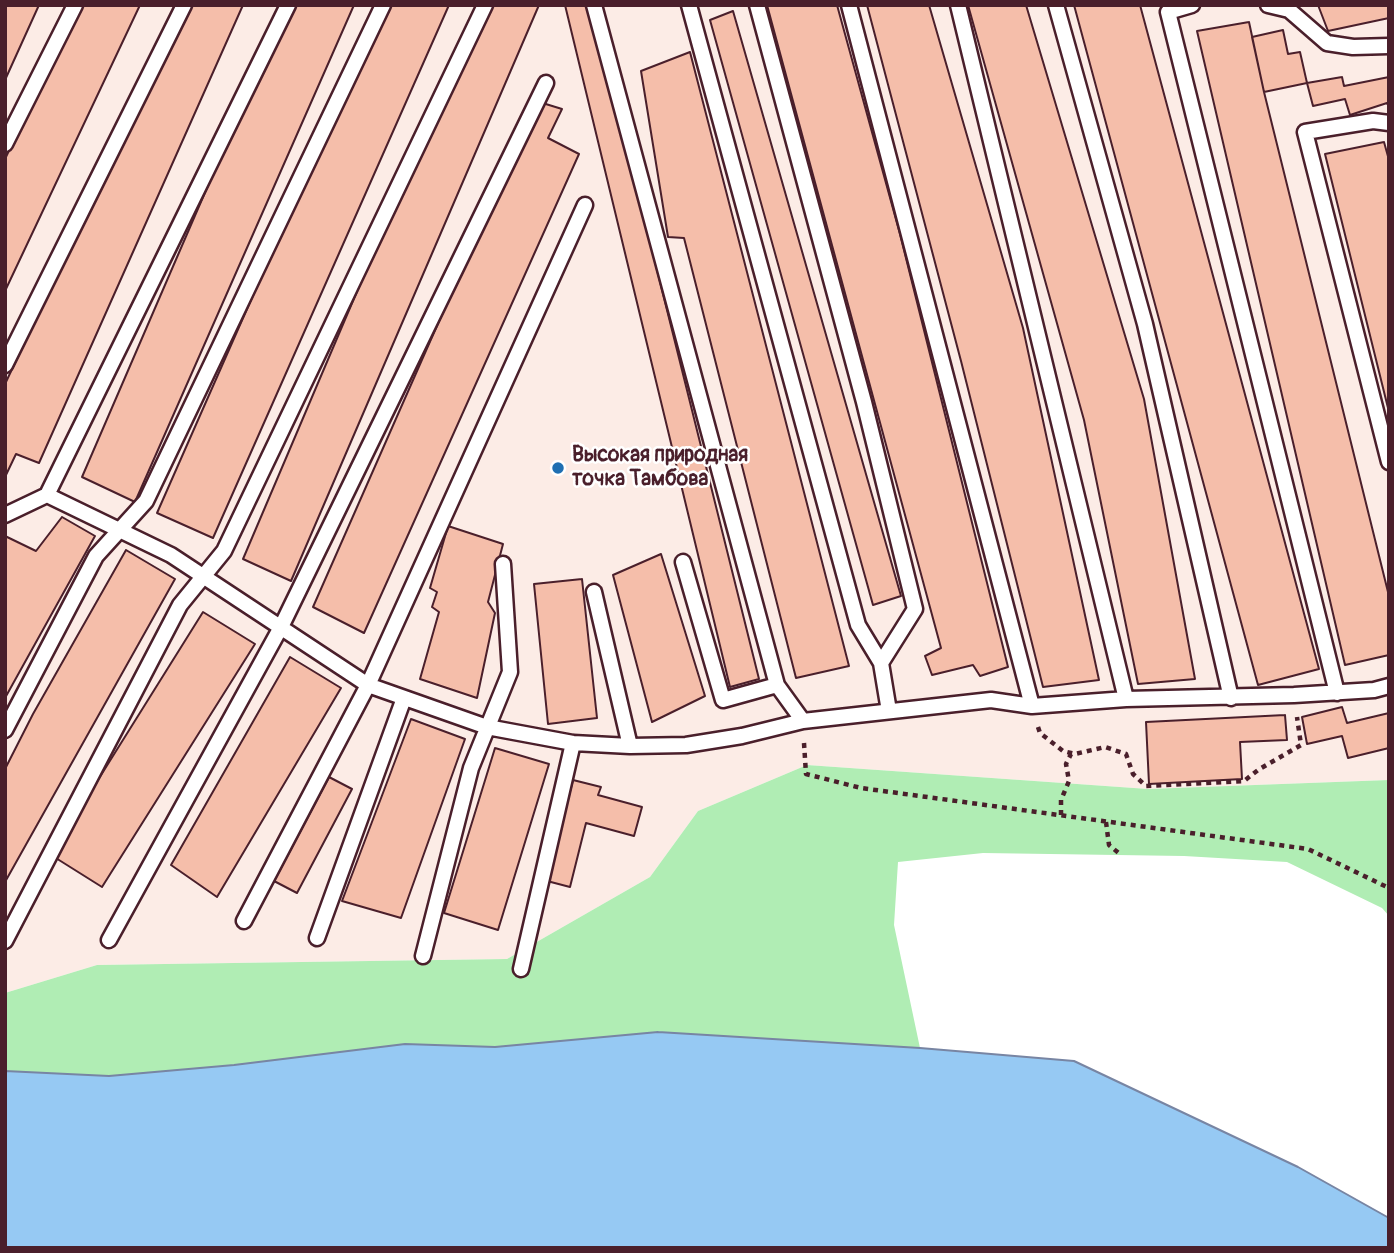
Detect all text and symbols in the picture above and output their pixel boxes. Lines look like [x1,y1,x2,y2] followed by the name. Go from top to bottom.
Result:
[572,443,748,493] place label: Высокая природная точка Тамбова
[550,460,566,476] marker: Высокая природная точка Тамбова

